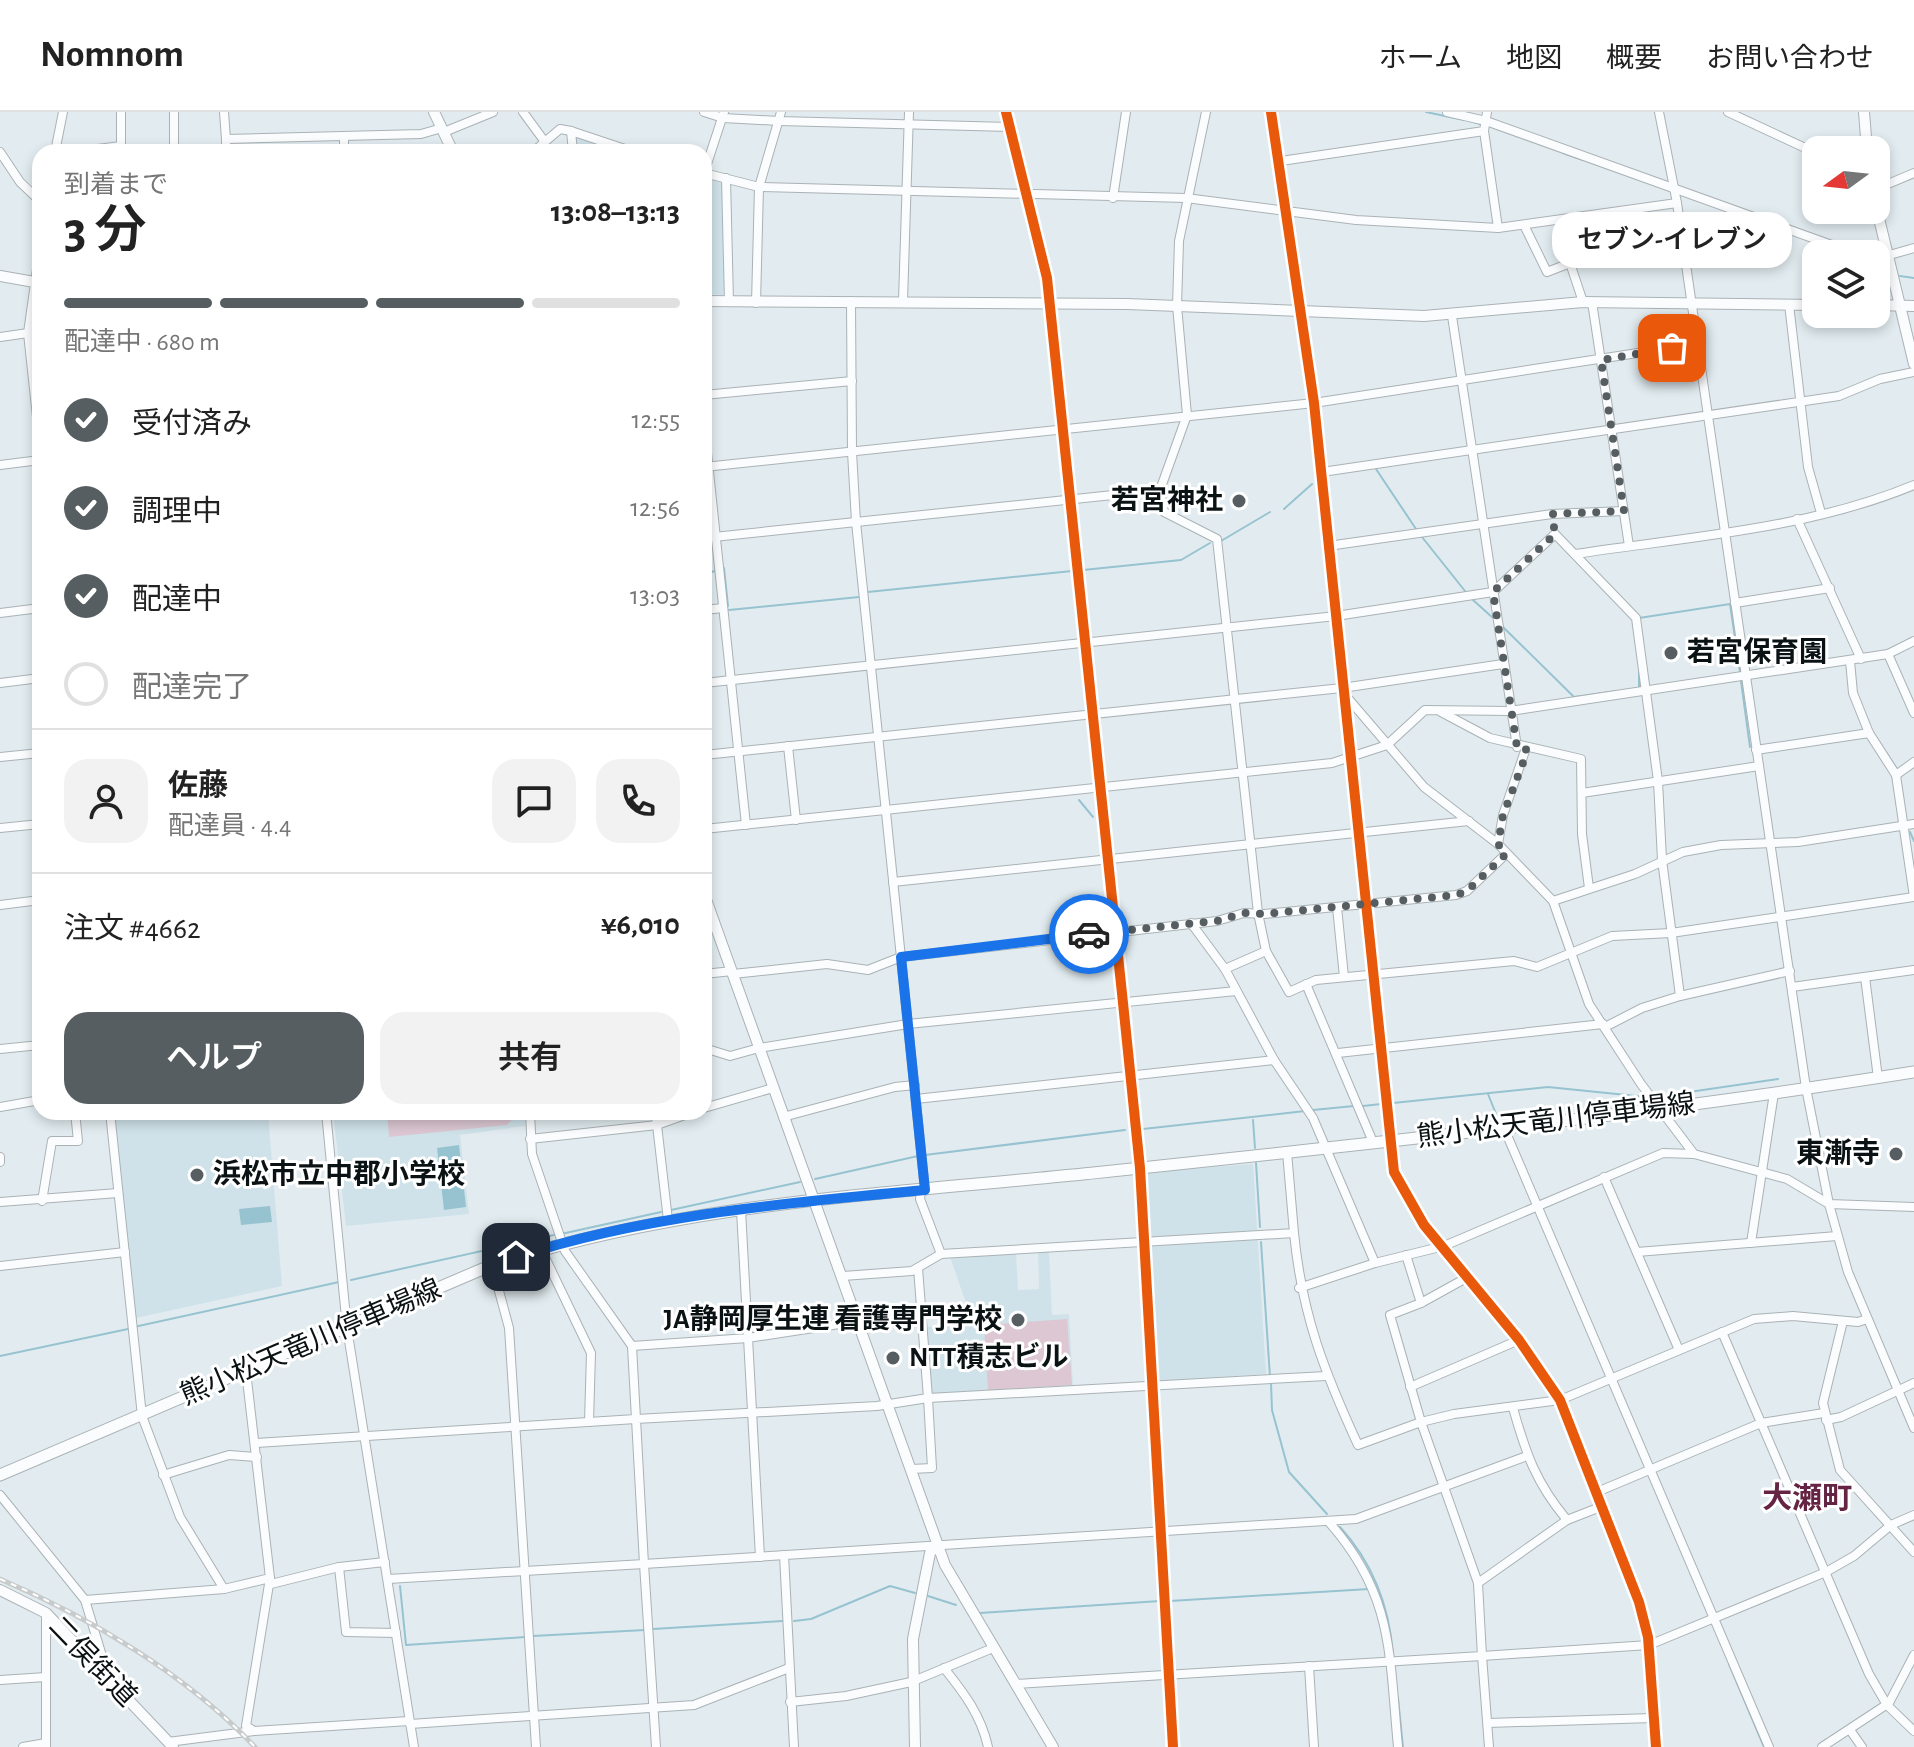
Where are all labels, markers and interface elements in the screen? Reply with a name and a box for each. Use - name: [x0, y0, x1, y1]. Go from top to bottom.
- text: Nomnom: [40, 36, 184, 74]
- text: ホーム: [1379, 45, 1462, 73]
- text: 地図: [1506, 45, 1562, 73]
- text: 概要: [1606, 45, 1662, 73]
- text: お問い合わせ: [1706, 45, 1874, 73]
- north arrow: [1802, 136, 1890, 224]
- map controls: [1802, 136, 1890, 328]
- text: 到着まで: [64, 172, 168, 198]
- text: 13:08–13:13: [551, 197, 680, 227]
- text: 3 分: [64, 205, 146, 257]
- callout: セブン-イレブン: [1552, 212, 1792, 268]
- text: セブン-イレブン: [1577, 227, 1767, 253]
- button: layers: [1802, 240, 1890, 328]
- pin: [1638, 314, 1706, 382]
- icon: bag: [1650, 326, 1694, 370]
- text: 配達中 · 680 m: [64, 329, 220, 355]
- icon: check: [64, 398, 108, 442]
- text: 12:55: [632, 407, 680, 433]
- text: 受付済み: [132, 409, 252, 439]
- place label: 若宮神社: [1111, 485, 1223, 515]
- icon: check: [64, 486, 108, 530]
- marker: 若宮神社: [1230, 492, 1248, 510]
- text: 12:56: [630, 495, 680, 521]
- text: 調理中: [132, 497, 222, 527]
- icon: check: [64, 574, 108, 618]
- text: 13:03: [630, 583, 680, 609]
- text: 配達中: [132, 585, 222, 615]
- place label: 若宮保育園: [1687, 637, 1827, 667]
- marker: 若宮保育園: [1662, 644, 1680, 662]
- text: 配達完了: [132, 673, 252, 703]
- button: person: [64, 759, 148, 843]
- button: chat: [492, 759, 576, 843]
- button: phone: [596, 759, 680, 843]
- text: 佐藤: [168, 771, 228, 801]
- text: 配達員 · 4.4: [168, 813, 292, 839]
- courier: [1049, 894, 1129, 974]
- text: ¥6,010: [601, 910, 680, 940]
- icon: car: [1067, 912, 1111, 956]
- text: 注文 #4662: [64, 914, 201, 944]
- button: ヘルプ: [64, 1012, 364, 1104]
- button: 共有: [380, 1012, 680, 1104]
- street label: 熊小松天竜川停車場線: [1415, 1088, 1697, 1152]
- place label: 東漸寺: [1796, 1137, 1880, 1168]
- marker: 東漸寺: [1887, 1145, 1905, 1163]
- place label: 浜松市立中郡小学校: [213, 1159, 465, 1189]
- marker: 浜松市立中郡小学校: [188, 1166, 206, 1184]
- pin: [482, 1223, 550, 1291]
- icon: home: [494, 1235, 538, 1279]
- street label: 熊小松天竜川停車場線: [176, 1274, 445, 1411]
- place label: JA静岡厚生連 看護専門学校: [664, 1303, 1002, 1334]
- marker: JA静岡厚生連 看護専門学校: [1009, 1311, 1027, 1329]
- place label: NTT積志ビル: [909, 1342, 1068, 1372]
- marker: NTT積志ビル: [884, 1349, 902, 1367]
- district label: 大瀬町: [1762, 1482, 1852, 1514]
- street label: 二俣街道: [43, 1611, 142, 1712]

